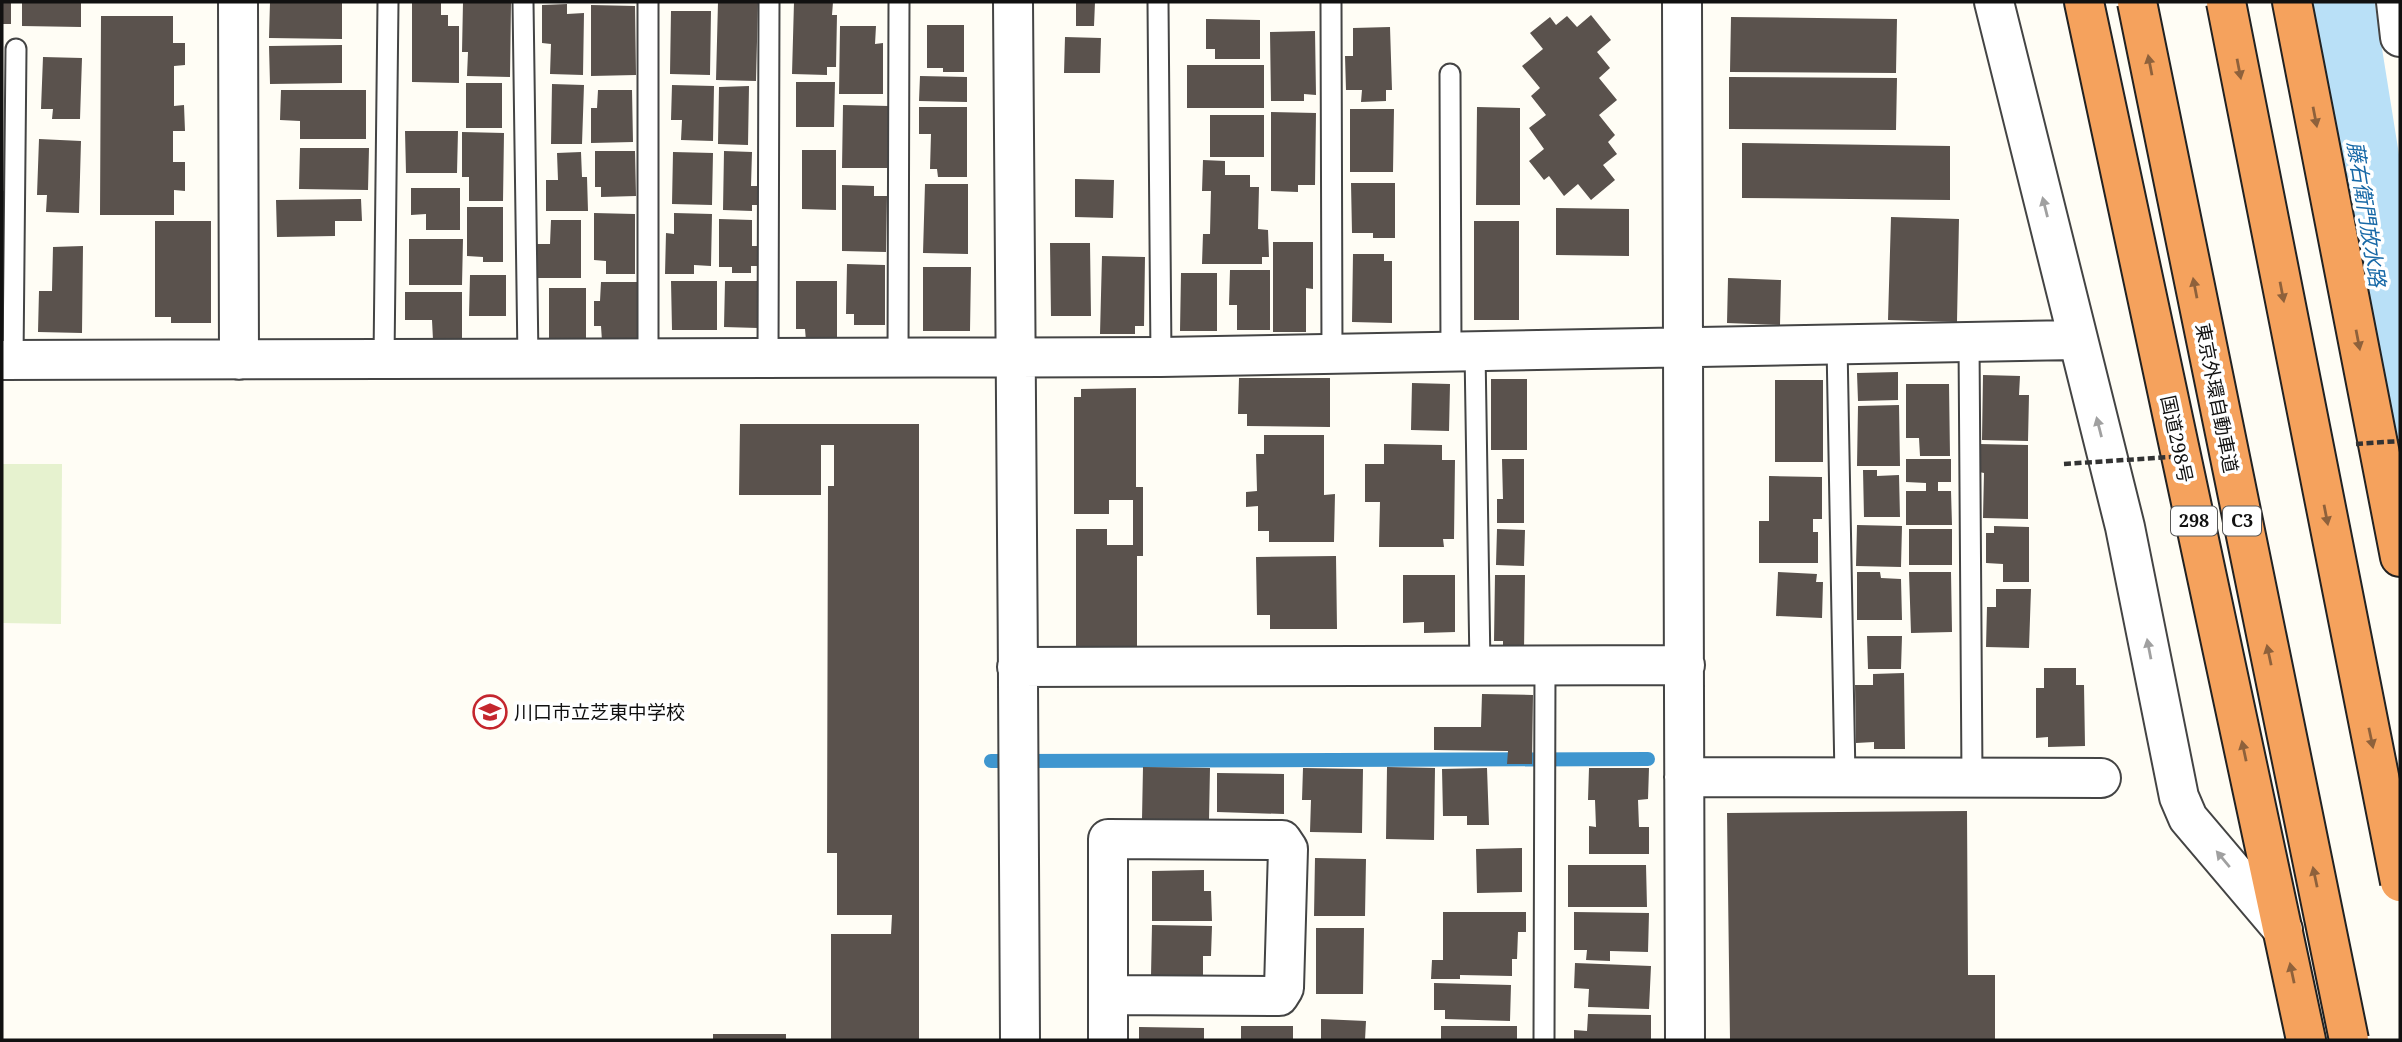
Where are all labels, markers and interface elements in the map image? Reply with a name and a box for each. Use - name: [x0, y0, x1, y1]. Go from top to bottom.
- one-way arrow: [2144, 54, 2155, 76]
- one-way arrow: [2233, 58, 2244, 80]
- one-way arrow: [2309, 106, 2320, 128]
- water label: 藤右衛門放水路: [2342, 139, 2393, 291]
- one-way arrow: [2039, 196, 2050, 218]
- one-way arrow: [2189, 277, 2200, 299]
- one-way arrow: [2277, 281, 2288, 303]
- street label: 東京外環自動車道: [2190, 321, 2244, 475]
- one-way arrow: [2353, 329, 2364, 351]
- street label: 国道298号: [2155, 393, 2199, 485]
- one-way arrow: [2093, 416, 2104, 438]
- one-way arrow: [2321, 504, 2332, 526]
- road number: 298: [2171, 506, 2217, 536]
- road number: C3: [2223, 506, 2261, 536]
- one-way arrow: [2144, 638, 2155, 660]
- one-way arrow: [2264, 644, 2275, 666]
- school or university icon: 川口市立芝東中学校: [471, 693, 509, 731]
- place label: 川口市立芝東中学校: [514, 699, 685, 725]
- one-way arrow: [2366, 727, 2377, 749]
- one-way arrow: [2239, 740, 2250, 762]
- one-way arrow: [2216, 851, 2231, 868]
- one-way arrow: [2309, 866, 2320, 888]
- one-way arrow: [2286, 962, 2297, 984]

